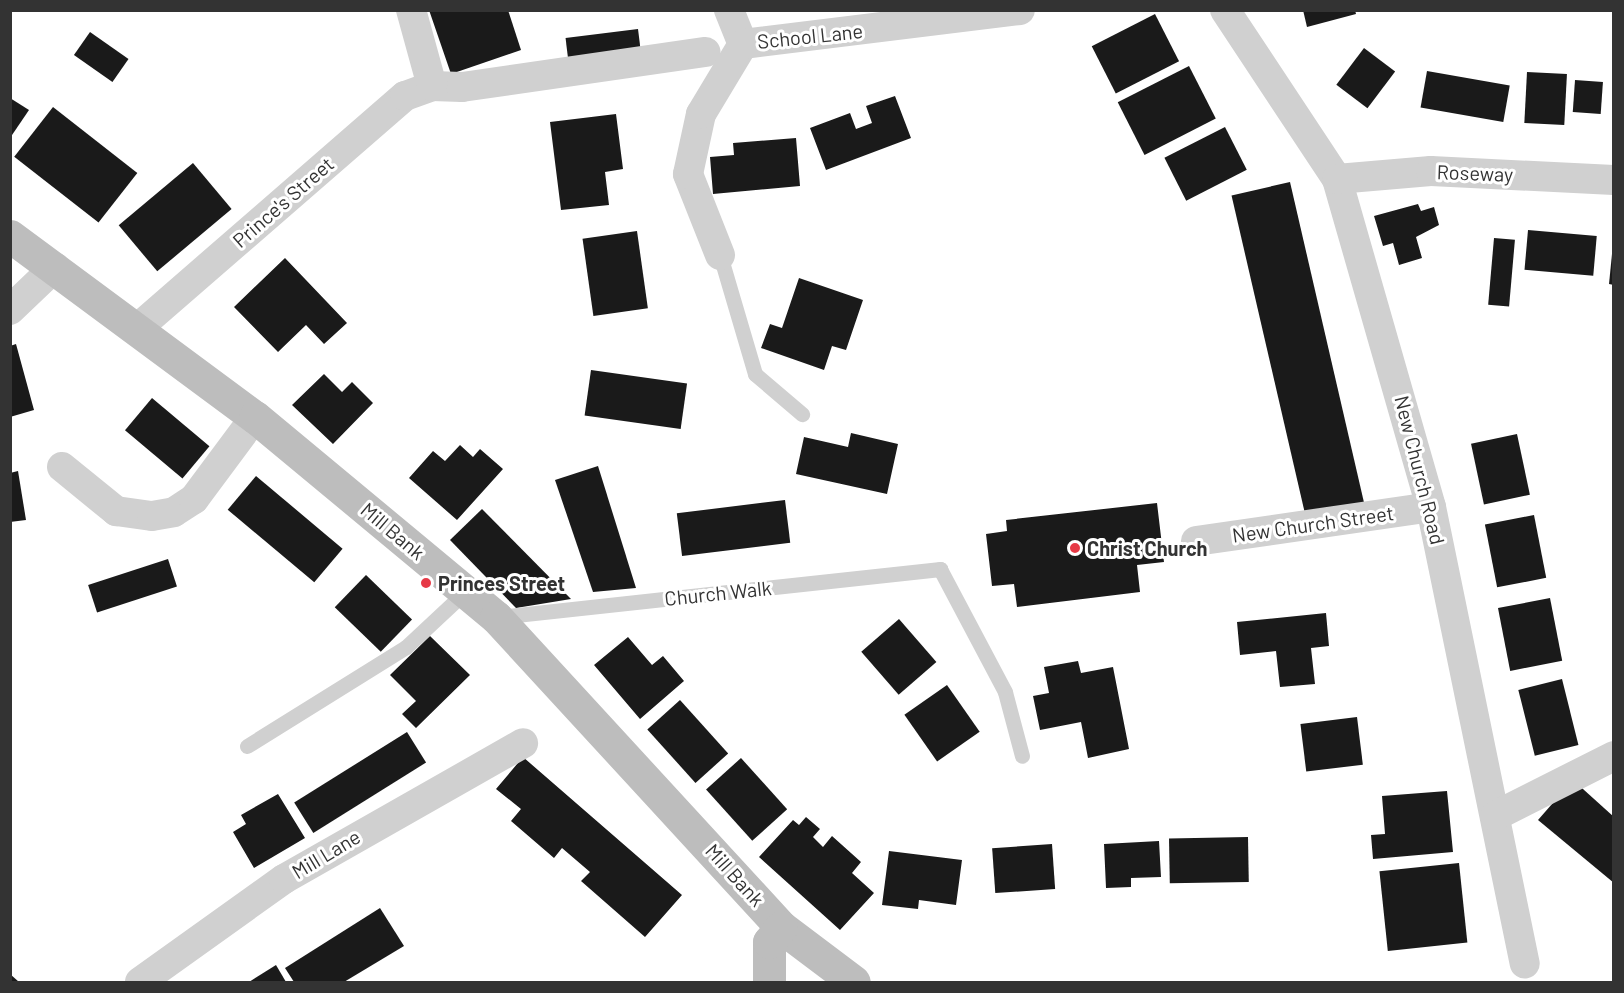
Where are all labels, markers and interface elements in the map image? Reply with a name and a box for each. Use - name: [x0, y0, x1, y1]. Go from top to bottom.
- street label: School Lane: [756, 19, 864, 53]
- street label: Prince's Street: [228, 152, 338, 252]
- street label: Roseway: [1436, 160, 1514, 186]
- street label: New Church Road: [1390, 393, 1450, 547]
- street label: Mill Bank: [356, 497, 430, 565]
- street label: New Church Street: [1231, 501, 1395, 547]
- place label: Christ Church: [1087, 536, 1208, 560]
- marker: Christ Church: [1068, 541, 1082, 555]
- place label: Princes Street: [438, 571, 565, 595]
- street label: Church Walk: [663, 575, 773, 611]
- marker: Princes Street: [419, 576, 433, 590]
- street label: Mill Lane: [287, 824, 365, 884]
- street label: Mill Bank: [701, 839, 769, 911]

